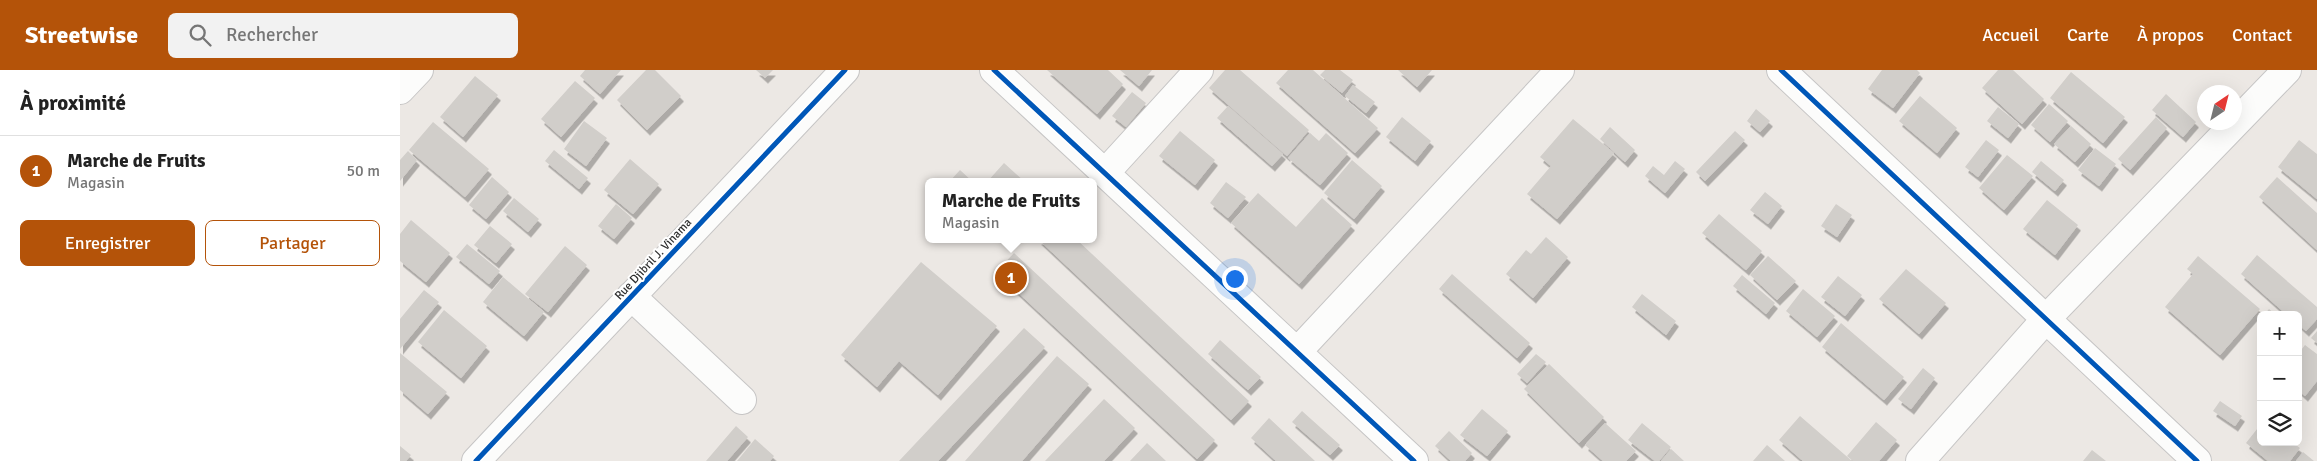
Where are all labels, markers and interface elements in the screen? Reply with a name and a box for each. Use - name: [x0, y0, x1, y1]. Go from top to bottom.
- search box: [168, 13, 518, 58]
- text: Streetwise: [25, 20, 138, 50]
- icon: search: [186, 21, 214, 49]
- text: Rechercher: [226, 23, 318, 47]
- text: Accueil: [1982, 24, 2039, 46]
- text: Carte: [2067, 24, 2109, 46]
- text: À propos: [2137, 24, 2204, 46]
- text: Contact: [2232, 24, 2292, 46]
- north arrow: [2197, 85, 2242, 130]
- text: À proximité: [20, 90, 126, 116]
- text: Marche de Fruits: [67, 149, 205, 173]
- text: 1: [32, 161, 40, 181]
- text: 50 m: [346, 161, 380, 181]
- text: Magasin: [67, 173, 125, 193]
- popup: [925, 178, 1097, 243]
- text: Marche de Fruits: [942, 189, 1080, 213]
- text: Magasin: [942, 213, 999, 233]
- street label: Rue Djibril J. Vinama: [612, 215, 695, 303]
- button: Enregistrer: [20, 220, 195, 266]
- button: Partager: [205, 220, 380, 266]
- pin: 1: [995, 259, 1027, 297]
- your location: [1222, 266, 1248, 292]
- map controls: [2257, 311, 2302, 446]
- button: +: [2257, 311, 2302, 356]
- button: −: [2257, 356, 2302, 401]
- button: layers: [2257, 401, 2302, 446]

